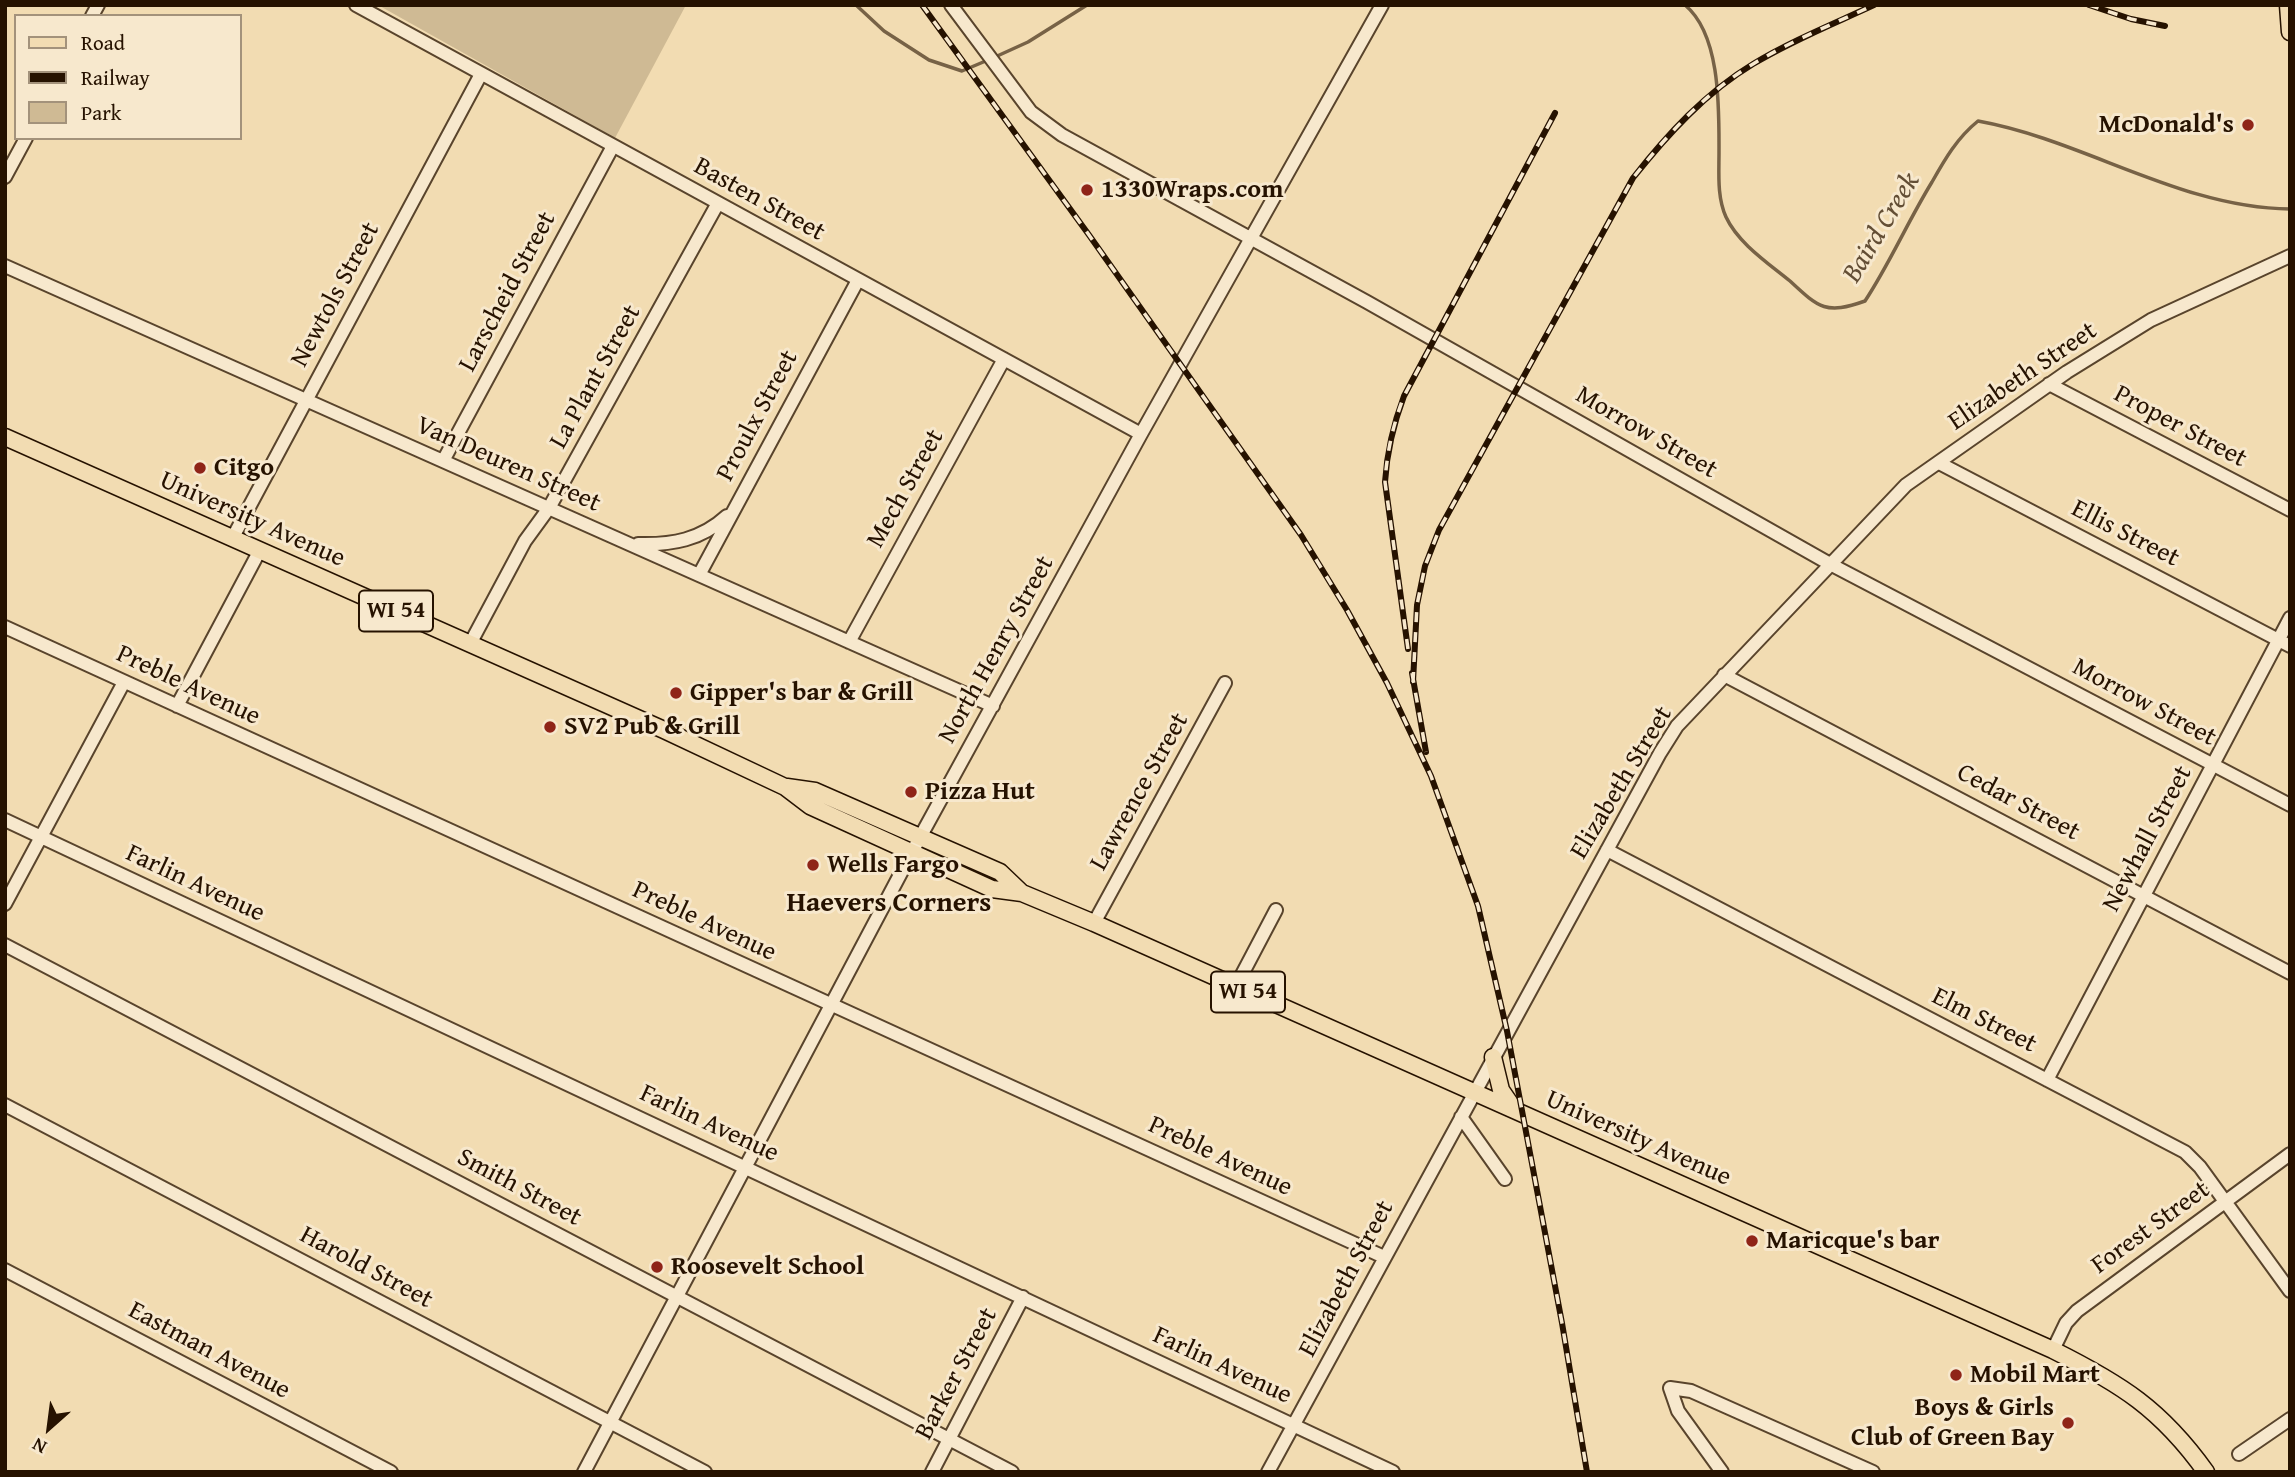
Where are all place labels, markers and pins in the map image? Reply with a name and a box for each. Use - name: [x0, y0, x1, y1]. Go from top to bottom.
- place label: McDonald's: [2099, 109, 2234, 141]
- marker: McDonald's: [2240, 117, 2256, 133]
- place label: 1330Wraps.com: [1101, 174, 1283, 206]
- marker: 1330Wraps.com: [1079, 182, 1095, 198]
- place label: Citgo: [214, 452, 274, 484]
- marker: Citgo: [192, 460, 208, 476]
- place label: Gipper's bar & Grill: [690, 677, 913, 709]
- marker: Gipper's bar & Grill: [668, 685, 684, 701]
- place label: SV2 Pub & Grill: [564, 711, 740, 743]
- marker: SV2 Pub & Grill: [542, 719, 558, 735]
- place label: Pizza Hut: [925, 776, 1035, 808]
- marker: Pizza Hut: [903, 784, 919, 800]
- place label: Wells Fargo: [827, 849, 959, 881]
- marker: Wells Fargo: [805, 857, 821, 873]
- place label: Maricque's bar: [1766, 1225, 1940, 1257]
- marker: Maricque's bar: [1744, 1233, 1760, 1249]
- place label: Roosevelt School: [671, 1251, 864, 1283]
- marker: Roosevelt School: [649, 1259, 665, 1275]
- place label: Mobil Mart: [1970, 1359, 2100, 1391]
- marker: Mobil Mart: [1948, 1367, 1964, 1383]
- place label: Boys & Girls Club of Green Bay: [1851, 1392, 2054, 1454]
- marker: Boys & Girls Club of Green Bay: [2060, 1415, 2076, 1431]

